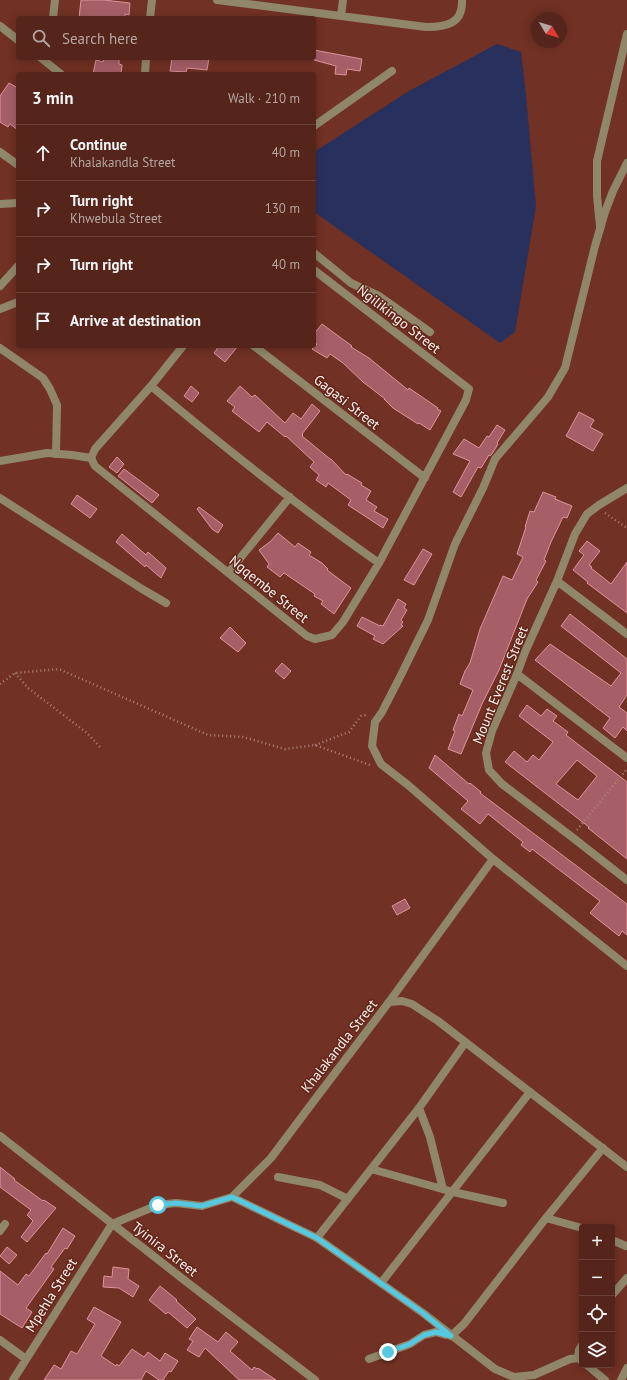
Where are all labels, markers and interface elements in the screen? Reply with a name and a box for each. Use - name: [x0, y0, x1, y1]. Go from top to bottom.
- north arrow: [531, 12, 567, 48]
- search box: [16, 16, 316, 60]
- icon: search: [30, 27, 52, 49]
- text: Search here: [62, 29, 138, 48]
- text: 3 min: [32, 87, 73, 109]
- text: Walk · 210 m: [228, 90, 300, 107]
- text: Continue: [70, 135, 127, 154]
- icon: ahead: [32, 142, 54, 164]
- text: 40 m: [272, 144, 300, 161]
- text: Khalakandla Street: [70, 154, 175, 171]
- text: Turn right: [70, 191, 133, 210]
- icon: right: [32, 198, 54, 220]
- text: 130 m: [265, 200, 300, 217]
- text: Khwebula Street: [70, 210, 162, 227]
- icon: right: [32, 254, 54, 276]
- text: Turn right: [70, 255, 133, 274]
- text: 40 m: [272, 256, 300, 273]
- street label: Ngilikingo Street: [354, 281, 445, 357]
- icon: arrive: [32, 310, 54, 332]
- text: Arrive at destination: [70, 311, 201, 330]
- street label: Gagasi Street: [310, 371, 384, 434]
- street label: Ngqembe Street: [226, 551, 313, 627]
- street label: Mount Everest Street: [468, 623, 532, 747]
- street label: Khalakandla Street: [297, 996, 381, 1096]
- route start: [149, 1196, 167, 1214]
- street label: Tyinira Street: [128, 1218, 202, 1281]
- map controls: [579, 1224, 615, 1368]
- button: +: [579, 1224, 615, 1260]
- street label: Mpehla Street: [21, 1254, 81, 1335]
- button: −: [579, 1260, 615, 1296]
- button: locate: [579, 1296, 615, 1332]
- button: layers: [579, 1332, 615, 1368]
- route end: [379, 1343, 397, 1361]

